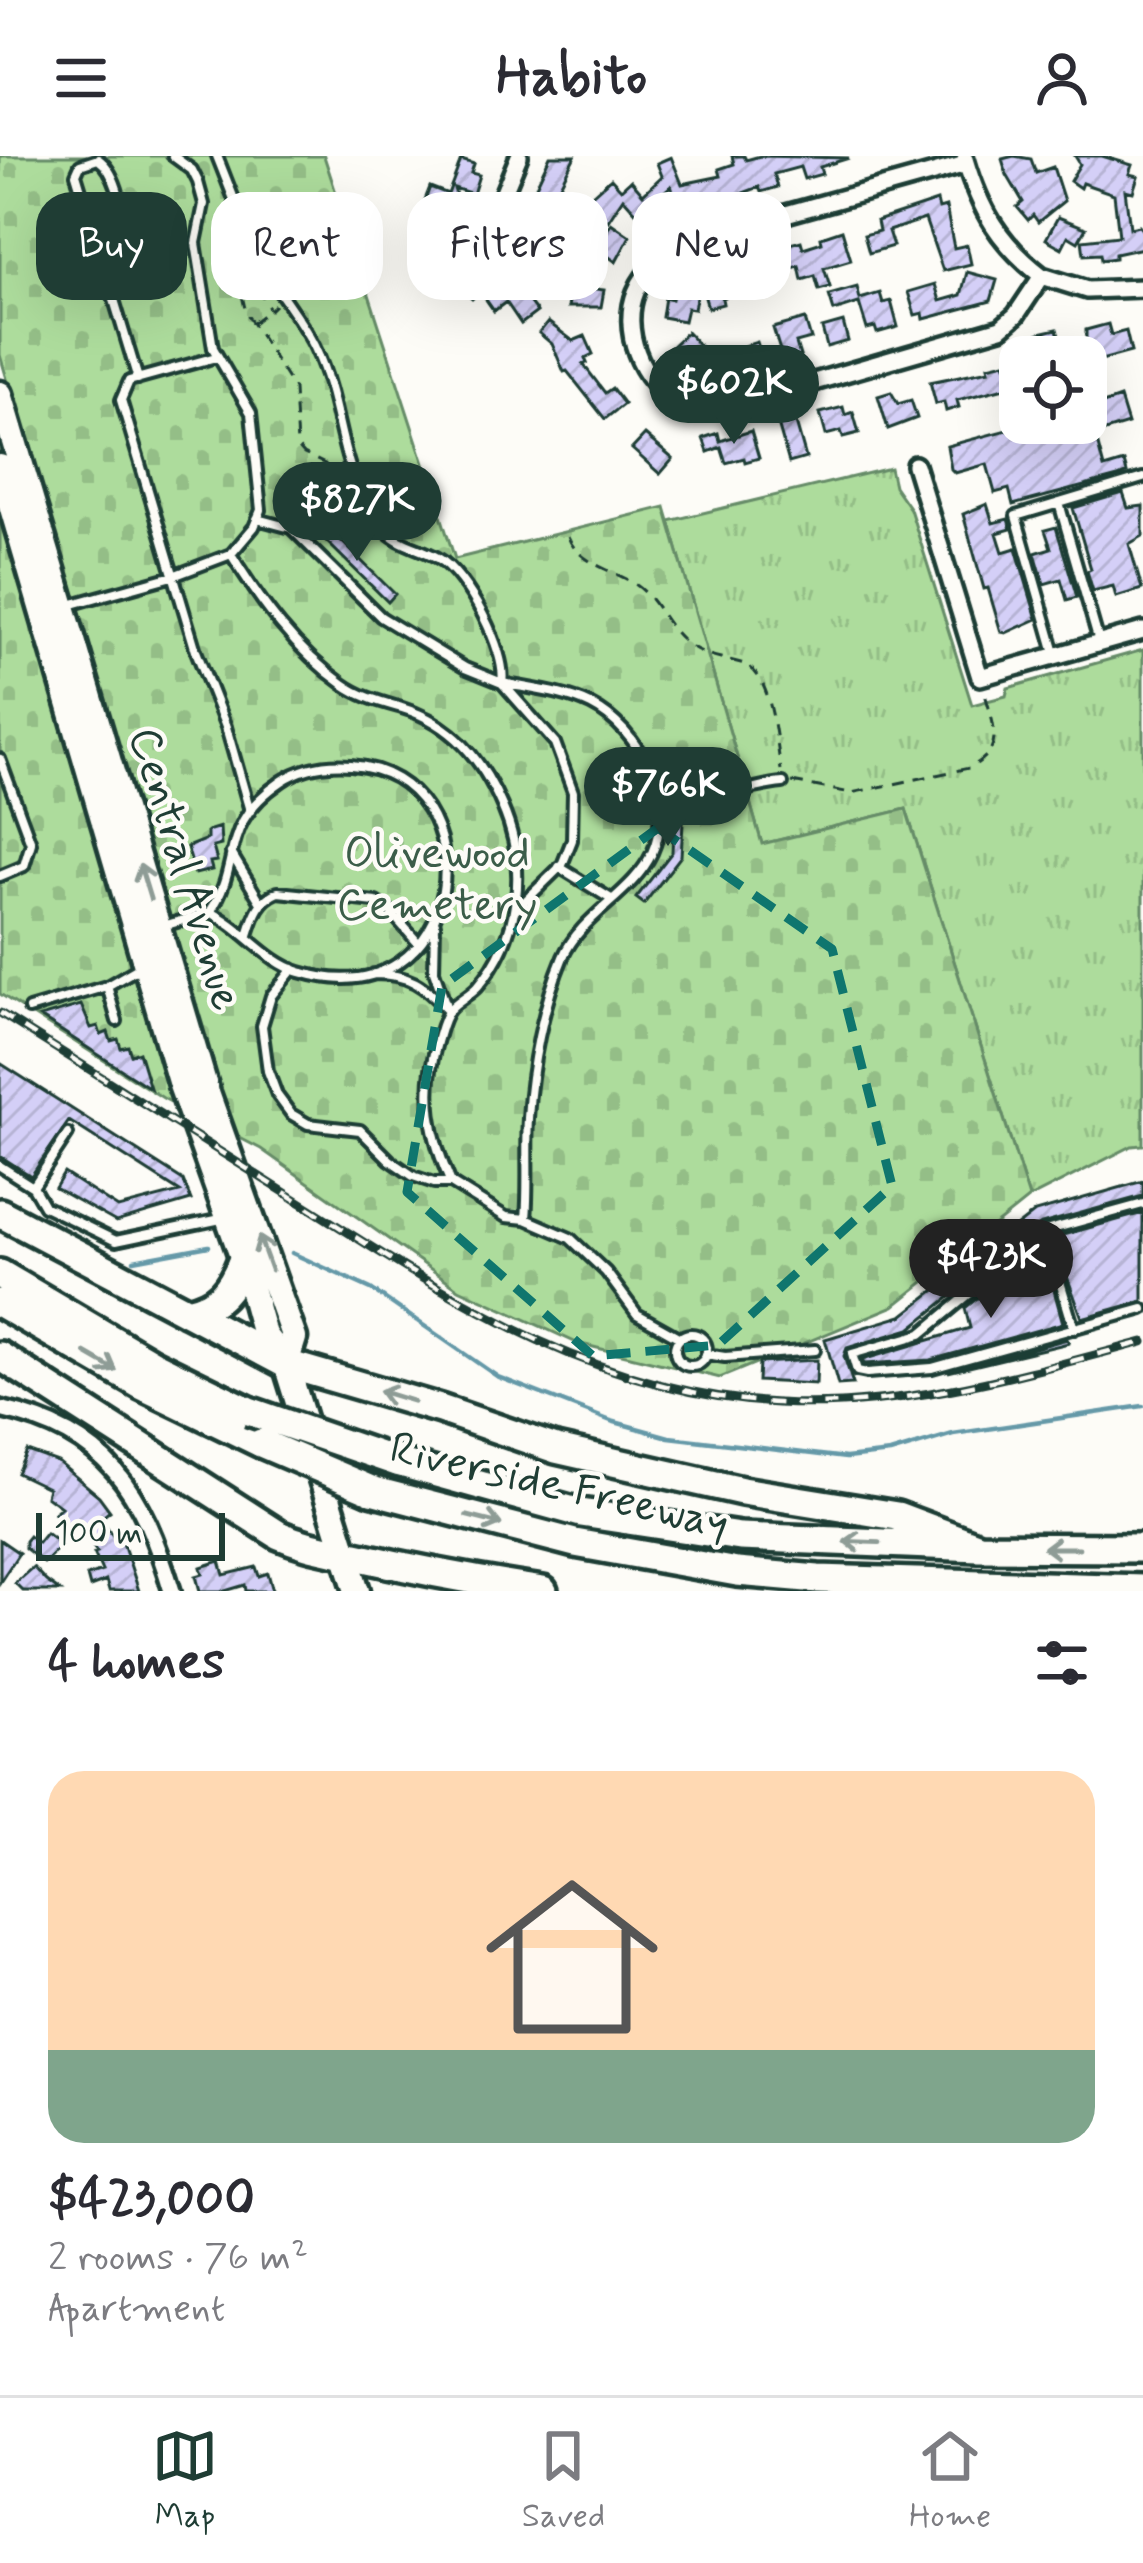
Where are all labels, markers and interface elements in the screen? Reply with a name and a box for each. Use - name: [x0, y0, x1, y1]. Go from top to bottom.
- text: Habito: [496, 43, 647, 114]
- icon: menu: [48, 45, 114, 111]
- icon: person: [1029, 45, 1095, 111]
- chip: Buy: [36, 192, 187, 300]
- chip: Rent: [211, 192, 383, 300]
- chip: Filters: [407, 192, 608, 300]
- chip: New: [632, 192, 791, 300]
- map controls: [999, 336, 1107, 444]
- button: locate: [999, 336, 1107, 444]
- pin: $602K: [650, 345, 818, 447]
- text: $602K: [676, 358, 792, 409]
- pin: $827K: [273, 462, 441, 564]
- text: $827K: [300, 475, 414, 526]
- street label: Central Avenue: [113, 720, 255, 1018]
- pin: $766K: [584, 747, 752, 849]
- text: $766K: [611, 760, 725, 811]
- park label: Olivewood Cemetery: [337, 825, 537, 936]
- one-way arrow: [133, 864, 155, 902]
- pin: $423K: [907, 1219, 1075, 1321]
- text: $423K: [936, 1232, 1046, 1283]
- one-way arrow: [253, 1235, 274, 1272]
- one-way arrow: [83, 1351, 118, 1375]
- one-way arrow: [378, 1384, 416, 1406]
- street label: Riverside Freeway: [384, 1419, 734, 1555]
- scale bar: [36, 1507, 225, 1560]
- one-way arrow: [464, 1510, 502, 1532]
- text: 100 m: [54, 1512, 143, 1556]
- one-way arrow: [843, 1530, 882, 1553]
- one-way arrow: [1042, 1536, 1081, 1559]
- text: 4 homes: [48, 1630, 225, 1696]
- icon: filters: [1029, 1630, 1095, 1696]
- icon: home: [464, 1849, 680, 2065]
- text: $423,000: [48, 2167, 255, 2233]
- text: 2 rooms · 76 m²: [48, 2233, 308, 2284]
- text: Apartment: [48, 2284, 225, 2335]
- tab: Map: [152, 2423, 218, 2539]
- tab: Saved: [522, 2423, 605, 2539]
- tab: Home: [909, 2423, 991, 2539]

